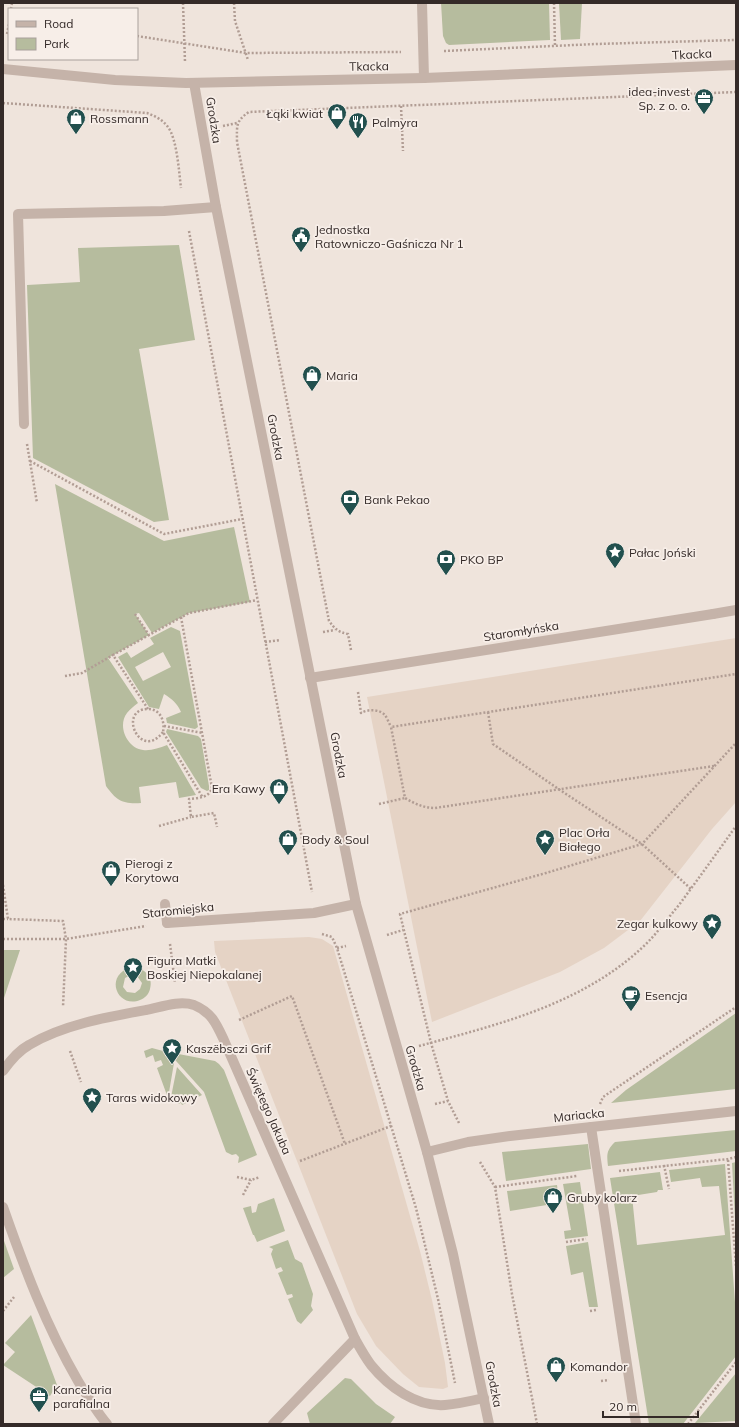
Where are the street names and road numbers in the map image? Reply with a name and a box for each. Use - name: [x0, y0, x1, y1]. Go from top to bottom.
- street label: Tkacka: [672, 45, 712, 63]
- street label: Tkacka: [349, 58, 389, 74]
- street label: Grodzka: [203, 96, 225, 144]
- street label: Grodzka: [264, 413, 288, 461]
- street label: Staromłyńska: [482, 618, 560, 644]
- street label: Grodzka: [327, 731, 351, 779]
- street label: Staromiejska: [141, 899, 215, 921]
- street label: Grodzka: [402, 1044, 430, 1092]
- street label: Świętego Jakuba: [243, 1065, 295, 1157]
- street label: Mariacka: [553, 1105, 605, 1125]
- street label: Grodzka: [482, 1360, 506, 1408]

